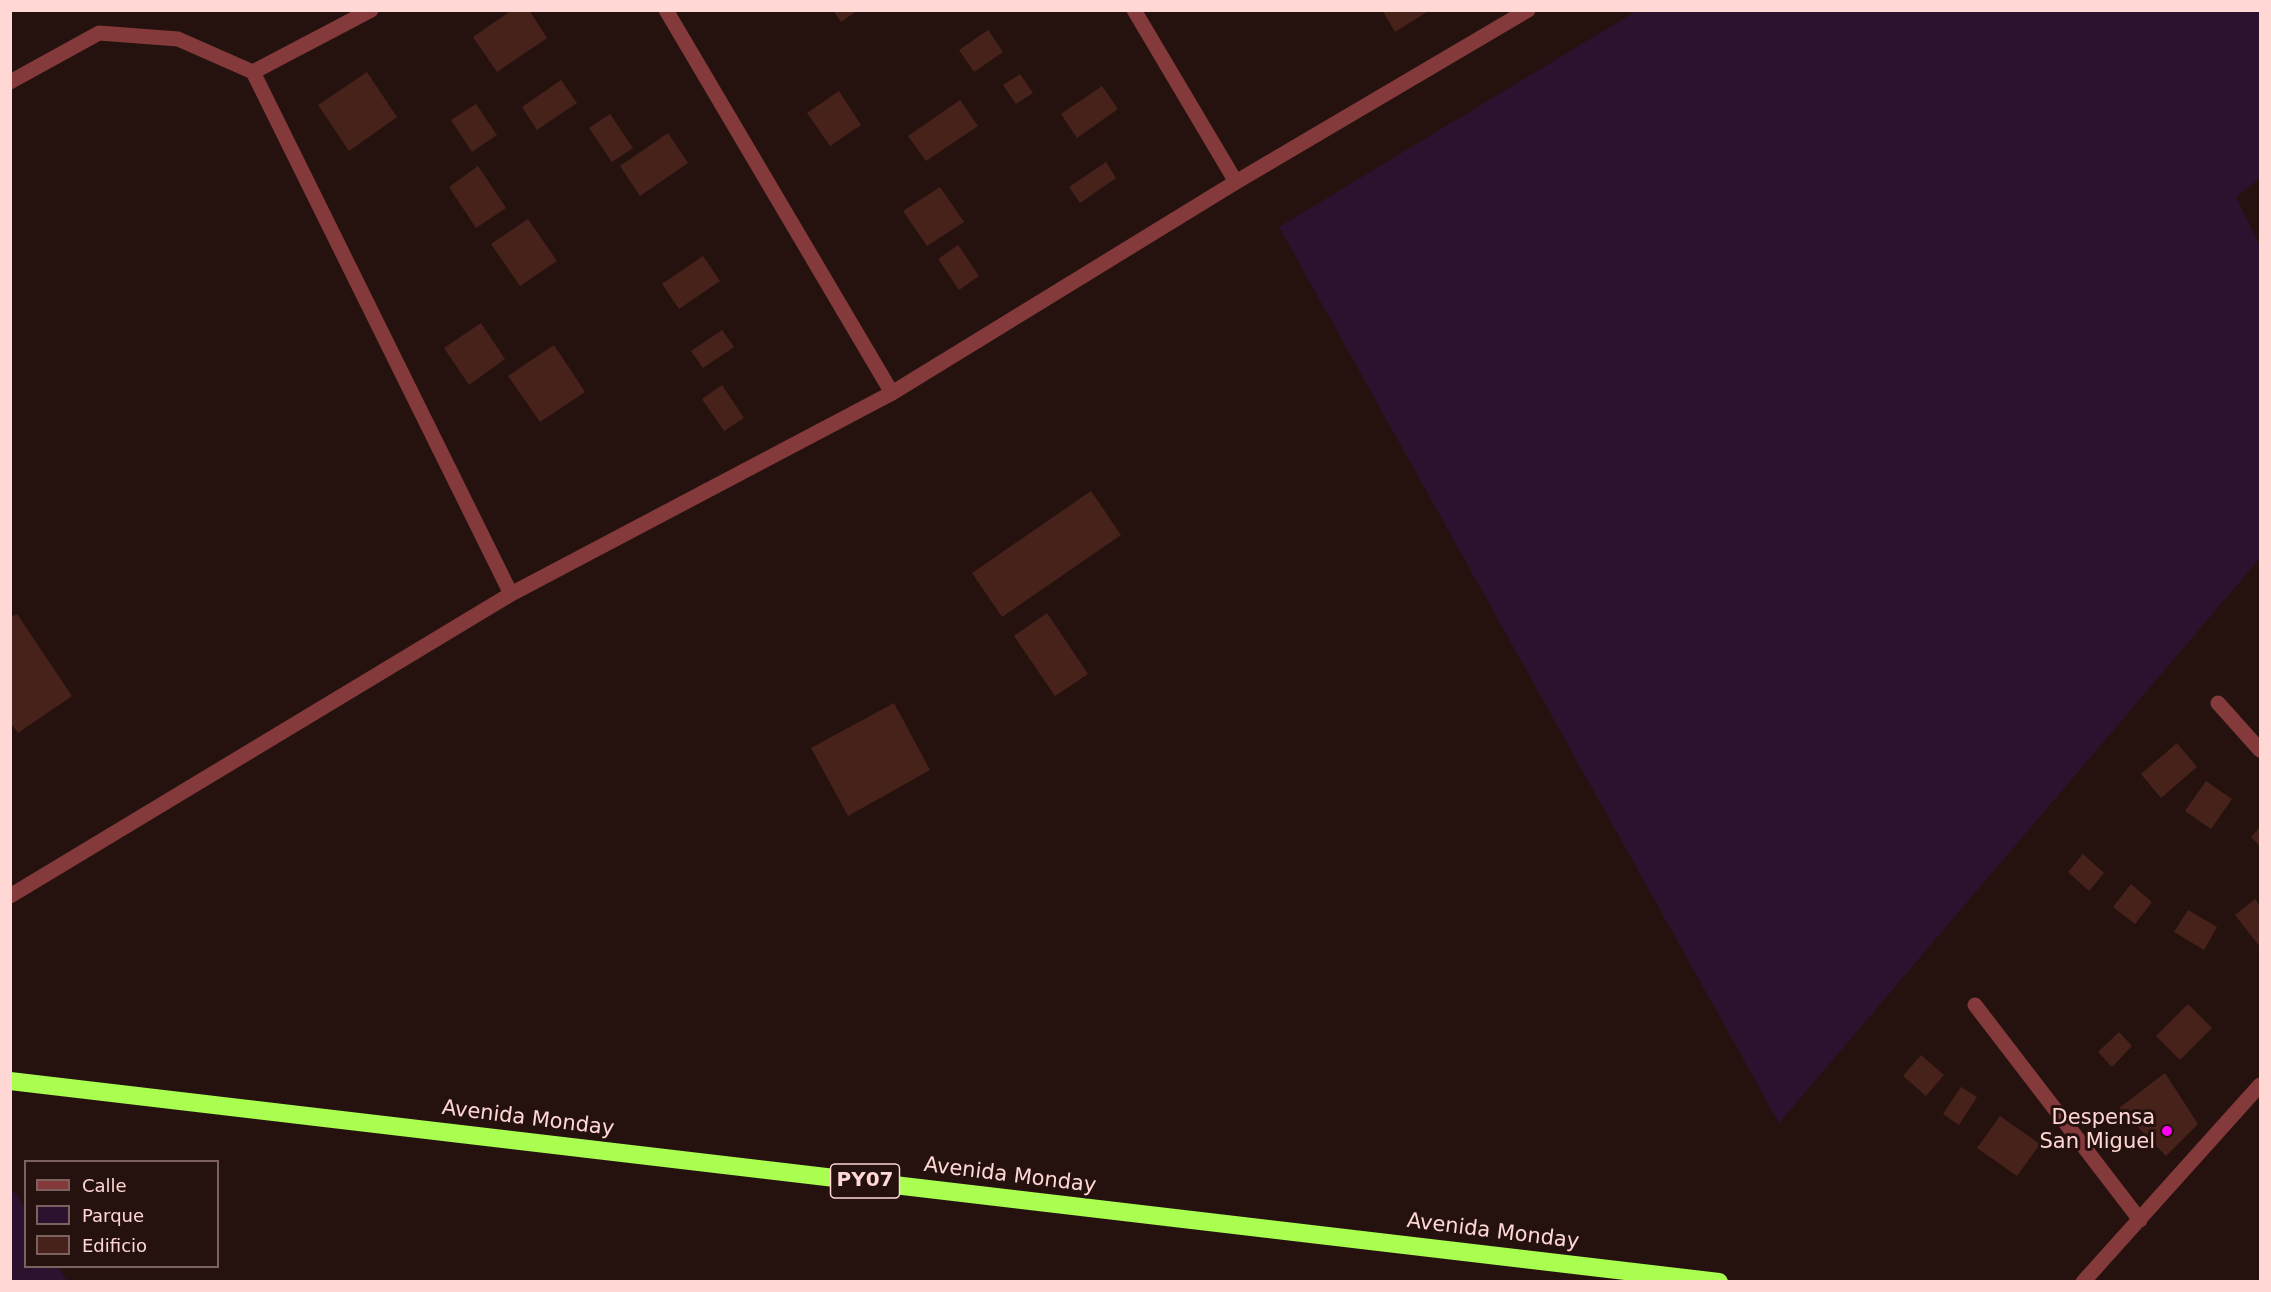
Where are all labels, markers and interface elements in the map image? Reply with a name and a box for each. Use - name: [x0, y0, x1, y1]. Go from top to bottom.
- street label: Avenida Monday: [440, 1096, 616, 1142]
- place label: Despensa San Miguel: [2039, 1106, 2155, 1156]
- marker: Despensa San Miguel: [2160, 1124, 2174, 1138]
- street label: Avenida Monday: [922, 1153, 1098, 1199]
- legend: [24, 1160, 219, 1268]
- road number: PY07: [830, 1164, 900, 1198]
- text: Calle: [82, 1175, 127, 1196]
- text: Parque: [82, 1205, 144, 1226]
- street label: Avenida Monday: [1405, 1209, 1581, 1255]
- text: Edificio: [82, 1235, 147, 1256]

